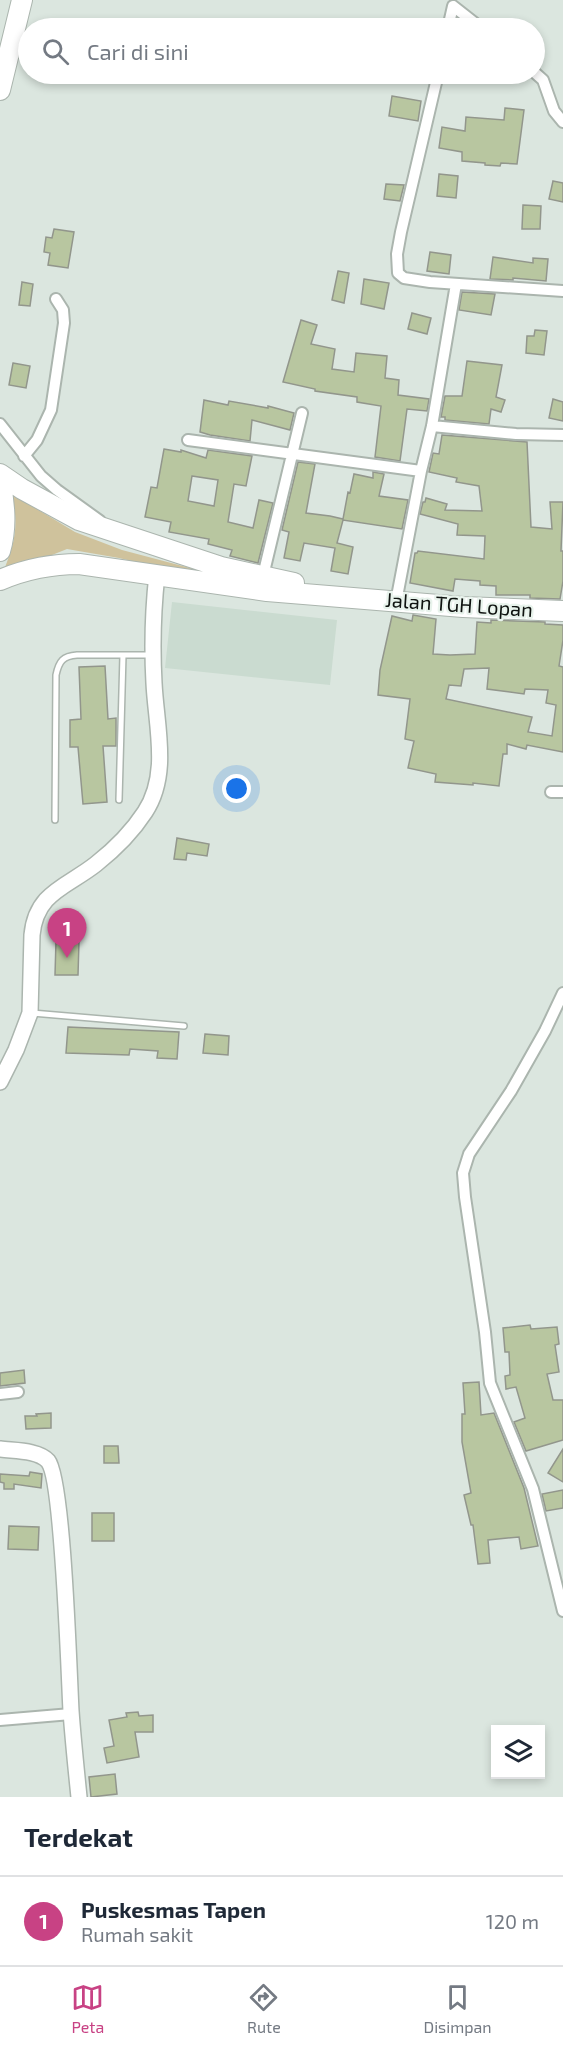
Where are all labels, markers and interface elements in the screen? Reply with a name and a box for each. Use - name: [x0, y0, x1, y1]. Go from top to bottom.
- search box: [18, 18, 545, 84]
- icon: search: [39, 35, 72, 68]
- text: Cari di sini: [87, 38, 189, 64]
- street label: Jalan TGH Lopan: [384, 587, 534, 621]
- your location: [222, 774, 251, 803]
- pin: 1: [48, 908, 86, 958]
- map controls: [491, 1725, 545, 1779]
- button: layers: [491, 1725, 545, 1779]
- text: Terdekat: [24, 1821, 133, 1852]
- text: Puskesmas Tapen: [81, 1896, 266, 1922]
- text: 1: [39, 1909, 48, 1933]
- text: 120 m: [486, 1909, 539, 1933]
- text: Rumah sakit: [81, 1922, 193, 1946]
- tab: Peta: [71, 1981, 104, 2036]
- tab: Rute: [247, 1981, 281, 2036]
- tab: Disimpan: [424, 1981, 492, 2036]

